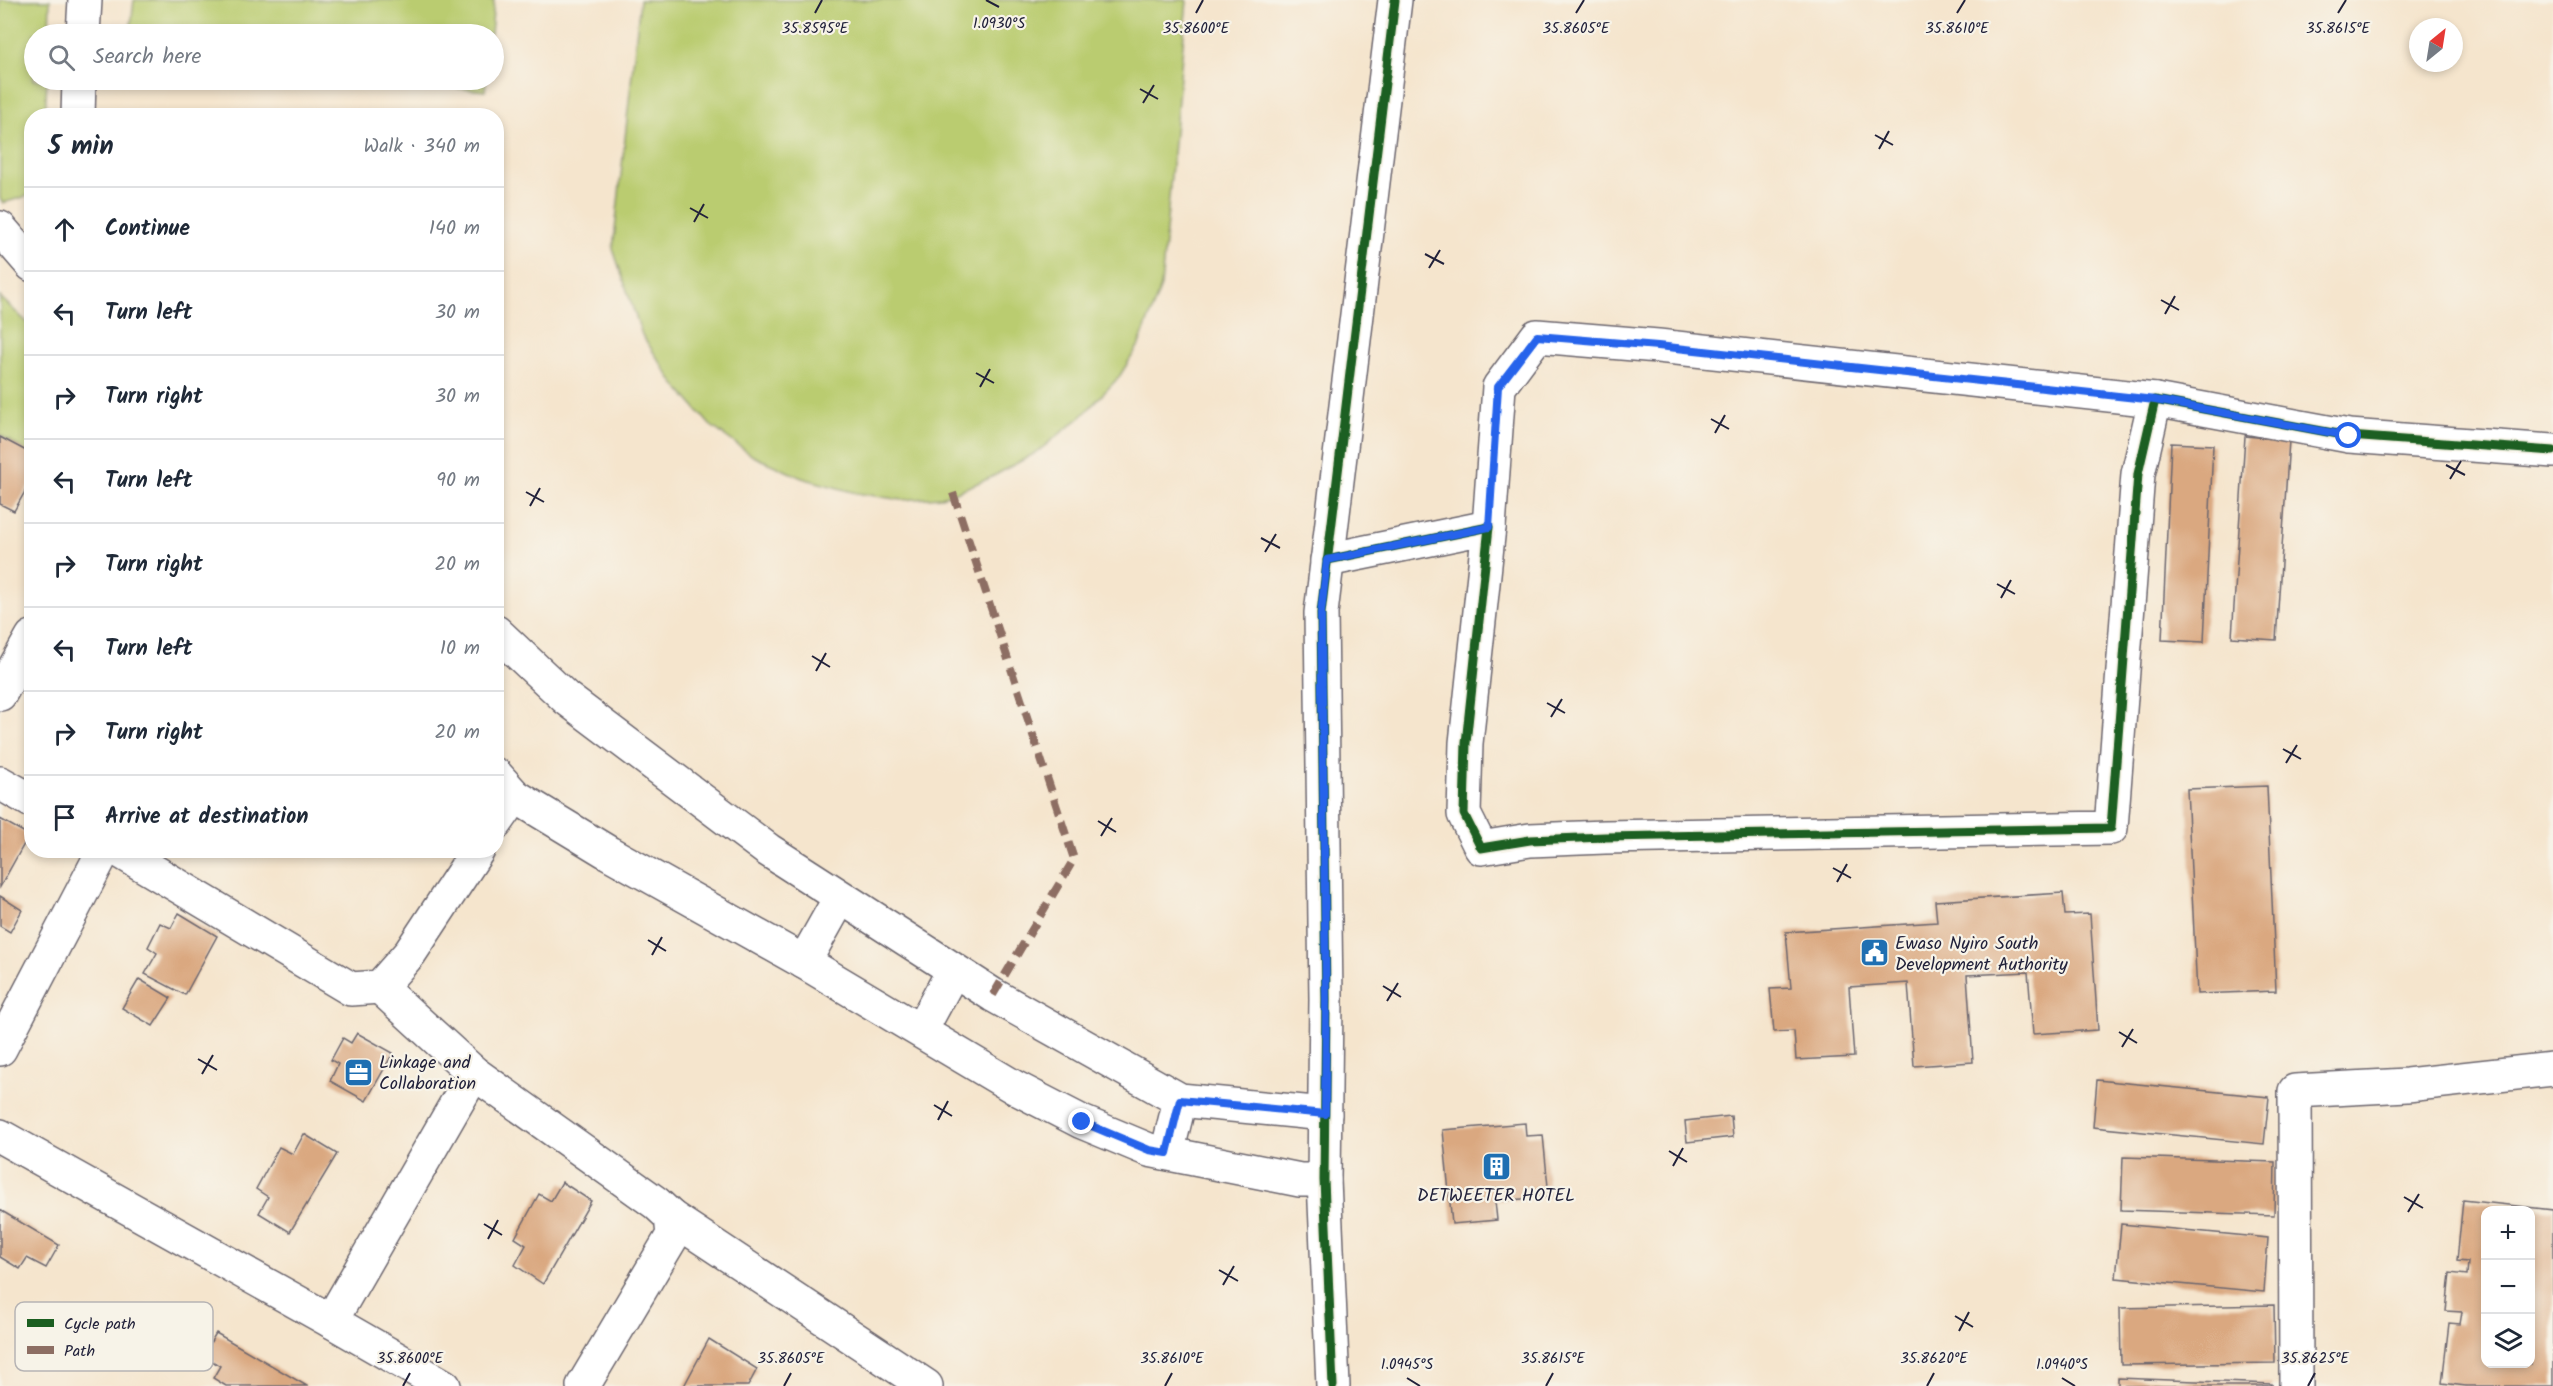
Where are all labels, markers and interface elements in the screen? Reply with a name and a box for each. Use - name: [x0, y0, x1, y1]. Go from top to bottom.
- text: 1.0930°S: [973, 12, 1025, 36]
- text: 35.8595°E: [782, 17, 849, 41]
- text: 35.8600°E: [1163, 17, 1230, 41]
- text: 35.8605°E: [1543, 17, 1611, 41]
- text: 35.8610°E: [1925, 17, 1990, 41]
- text: 35.8615°E: [2306, 17, 2371, 41]
- north arrow: [2409, 18, 2463, 72]
- search box: [24, 24, 504, 90]
- text: Search here: [93, 40, 201, 75]
- icon: search: [45, 41, 78, 74]
- text: 5 min: [48, 126, 114, 168]
- text: Walk · 340 m: [364, 131, 480, 163]
- text: Continue: [105, 212, 190, 247]
- icon: ahead: [48, 213, 81, 246]
- text: 140 m: [429, 213, 480, 245]
- text: Turn left: [105, 296, 192, 331]
- icon: left: [48, 297, 81, 330]
- text: 30 m: [435, 297, 480, 329]
- text: Turn right: [105, 380, 203, 415]
- icon: right: [48, 381, 81, 414]
- text: 30 m: [435, 381, 480, 413]
- route start: [2335, 422, 2361, 448]
- text: Turn left: [105, 464, 192, 499]
- icon: left: [48, 465, 81, 498]
- text: 90 m: [436, 465, 480, 497]
- text: Turn right: [105, 548, 203, 583]
- icon: right: [48, 549, 81, 582]
- text: 20 m: [434, 549, 480, 581]
- text: Turn left: [105, 632, 192, 667]
- icon: left: [48, 633, 81, 666]
- text: 10 m: [440, 633, 480, 665]
- text: Turn right: [105, 716, 203, 751]
- icon: right: [48, 717, 81, 750]
- text: 20 m: [434, 717, 480, 749]
- text: Arrive at destination: [105, 800, 308, 835]
- icon: arrive: [48, 801, 81, 834]
- place label: Ewaso Nyiro South Development Authority: [1895, 930, 2068, 980]
- public building icon: Ewaso Nyiro South Development Authority: [1858, 937, 1890, 969]
- place label: Linkage and Collaboration: [379, 1049, 476, 1099]
- office icon: Linkage and Collaboration: [342, 1056, 374, 1088]
- route end: [1068, 1108, 1094, 1134]
- building icon: DETWEETER HOTEL: [1480, 1150, 1512, 1182]
- place label: DETWEETER HOTEL: [1417, 1182, 1575, 1211]
- map controls: [2481, 1206, 2535, 1368]
- button: +: [2481, 1206, 2535, 1260]
- button: −: [2481, 1260, 2535, 1314]
- legend: [15, 1302, 213, 1371]
- text: Cycle path: [64, 1312, 136, 1337]
- button: layers: [2481, 1314, 2535, 1368]
- text: Path: [64, 1339, 95, 1364]
- text: 35.8600°E: [377, 1347, 444, 1371]
- text: 35.8605°E: [758, 1347, 826, 1371]
- text: 35.8610°E: [1140, 1347, 1205, 1371]
- text: 35.8615°E: [1521, 1347, 1586, 1371]
- text: 35.8620°E: [1900, 1347, 1969, 1371]
- text: 35.8625°E: [2281, 1347, 2350, 1371]
- text: 1.0945°S: [1381, 1353, 1433, 1377]
- text: 1.0940°S: [2036, 1353, 2088, 1377]

